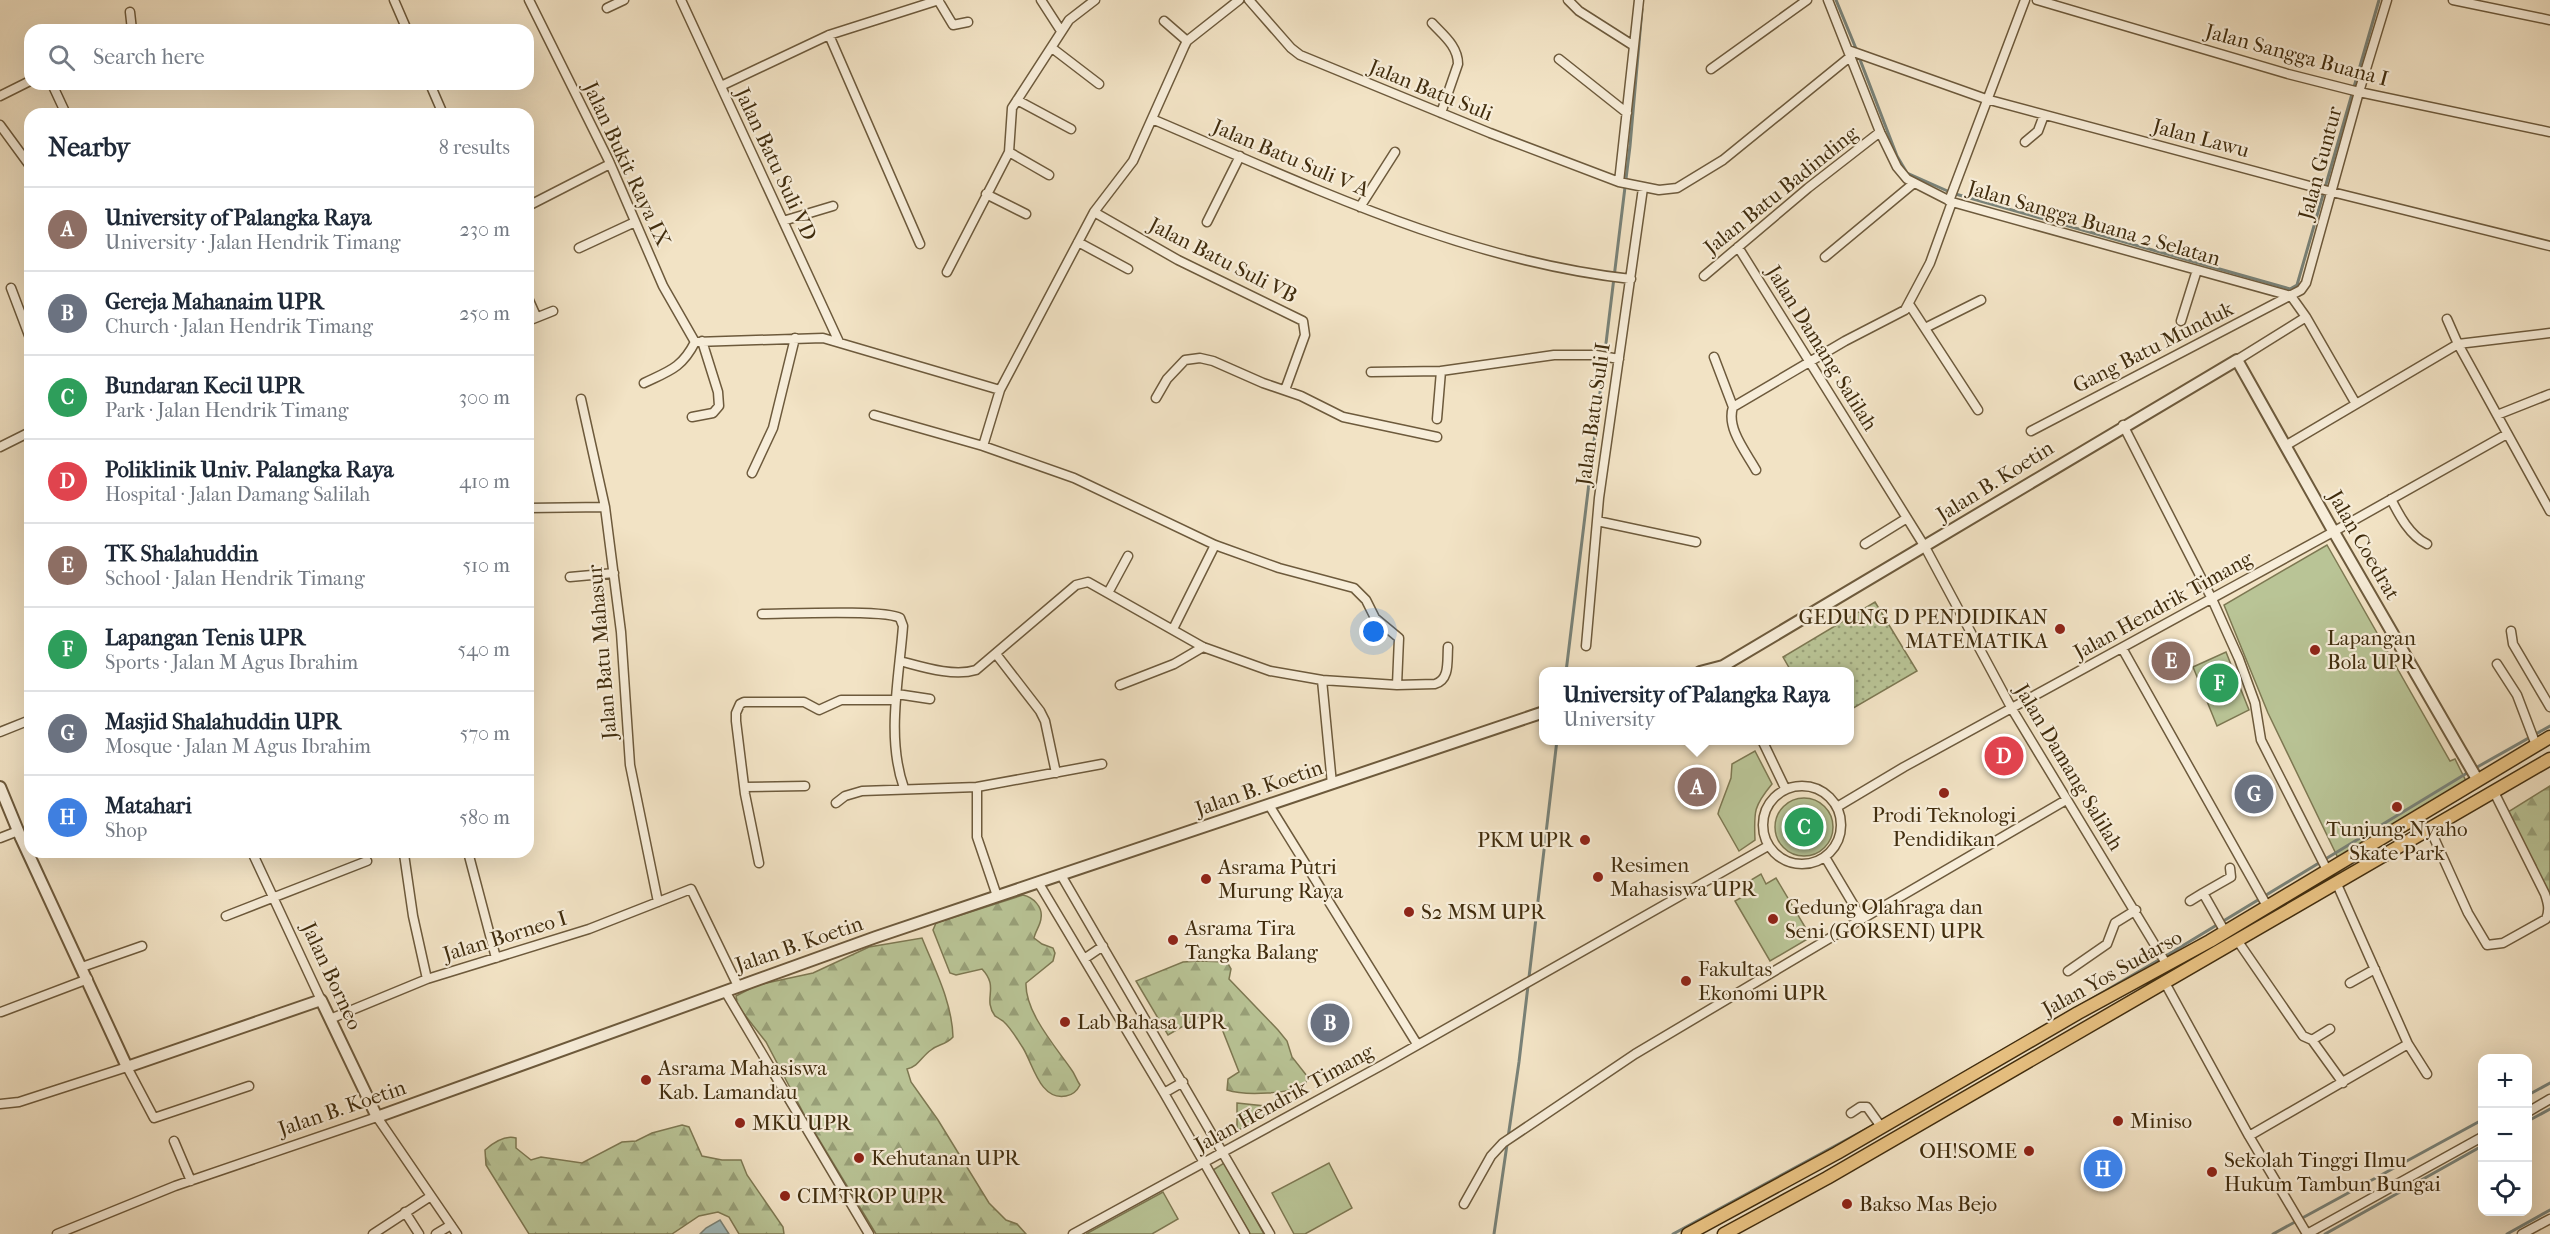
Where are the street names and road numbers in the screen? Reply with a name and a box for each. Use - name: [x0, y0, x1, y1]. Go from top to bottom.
- street label: Jalan Sangga Buana I: [2201, 18, 2391, 91]
- street label: Jalan Batu Suli: [1364, 54, 1496, 126]
- street label: Jalan Bukit Raya IX: [578, 76, 676, 251]
- street label: Jalan Batu Suli VD: [729, 82, 822, 244]
- street label: Jalan Guntur: [2293, 104, 2347, 224]
- street label: Jalan Batu Suli V A: [1207, 113, 1373, 202]
- street label: Jalan Lawu: [2148, 113, 2252, 162]
- street label: Jalan Batu Badinding: [1698, 120, 1863, 261]
- street label: Jalan Sangga Buana 2 Selatan: [1963, 175, 2223, 271]
- street label: Jalan Batu Suli VB: [1143, 211, 1301, 308]
- street label: Jalan Damang Salilah: [1760, 259, 1883, 435]
- street label: Gang Batu Munduk: [2069, 296, 2237, 398]
- street label: Jalan Batu Suli I: [1571, 341, 1615, 489]
- street label: Jalan B. Koetin: [1930, 436, 2058, 528]
- street label: Jalan Coedrat: [2322, 484, 2405, 604]
- street label: Jalan Hendrik Timang: [2068, 545, 2257, 665]
- street label: Jalan Batu Mahasur: [582, 563, 622, 743]
- street label: Jalan Damang Salilah: [2009, 678, 2128, 855]
- street label: Jalan B. Koetin: [1190, 755, 1326, 822]
- street label: Jalan Borneo I: [438, 906, 570, 967]
- street label: Jalan B. Koetin: [730, 911, 866, 978]
- street label: Jalan Borneo: [296, 917, 367, 1033]
- street label: Jalan Yos Sudarso: [2036, 925, 2186, 1022]
- street label: Jalan Hendrik Timang: [1189, 1038, 1378, 1158]
- street label: Jalan B. Koetin: [273, 1075, 409, 1142]

